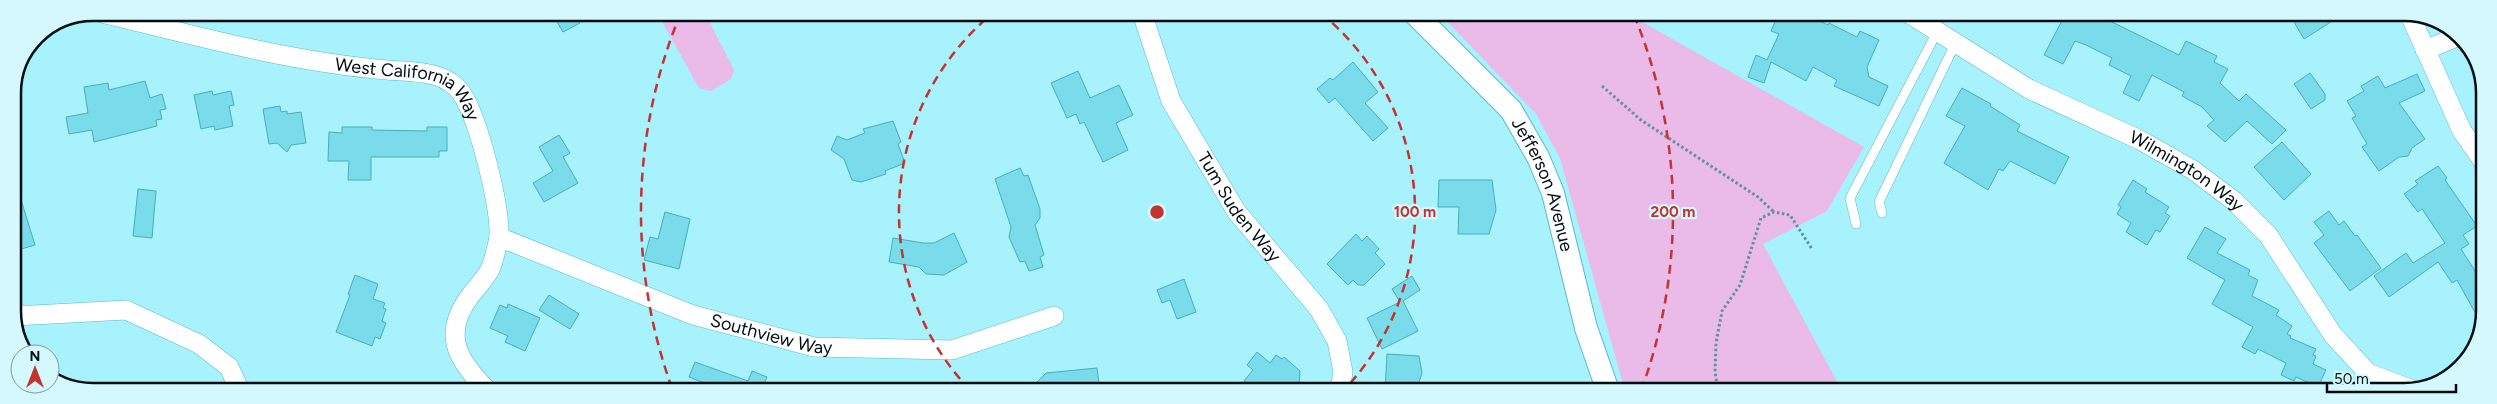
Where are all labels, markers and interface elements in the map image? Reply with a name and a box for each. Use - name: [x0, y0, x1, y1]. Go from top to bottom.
- street label: West California Way: [334, 53, 484, 124]
- street label: Jefferson Avenue: [1507, 114, 1578, 254]
- street label: Wilmington Way: [2126, 126, 2249, 216]
- street label: Tum Suden Way: [1193, 148, 1286, 267]
- centre of rings: [1148, 203, 1166, 221]
- text: 100 m: [1394, 203, 1436, 221]
- text: 200 m: [1651, 203, 1695, 221]
- street label: Southview Way: [708, 309, 833, 358]
- north arrow: [10, 344, 60, 394]
- text: N: [30, 348, 40, 365]
- scale bar: [2327, 362, 2456, 394]
- text: 50 m: [2334, 370, 2369, 388]

